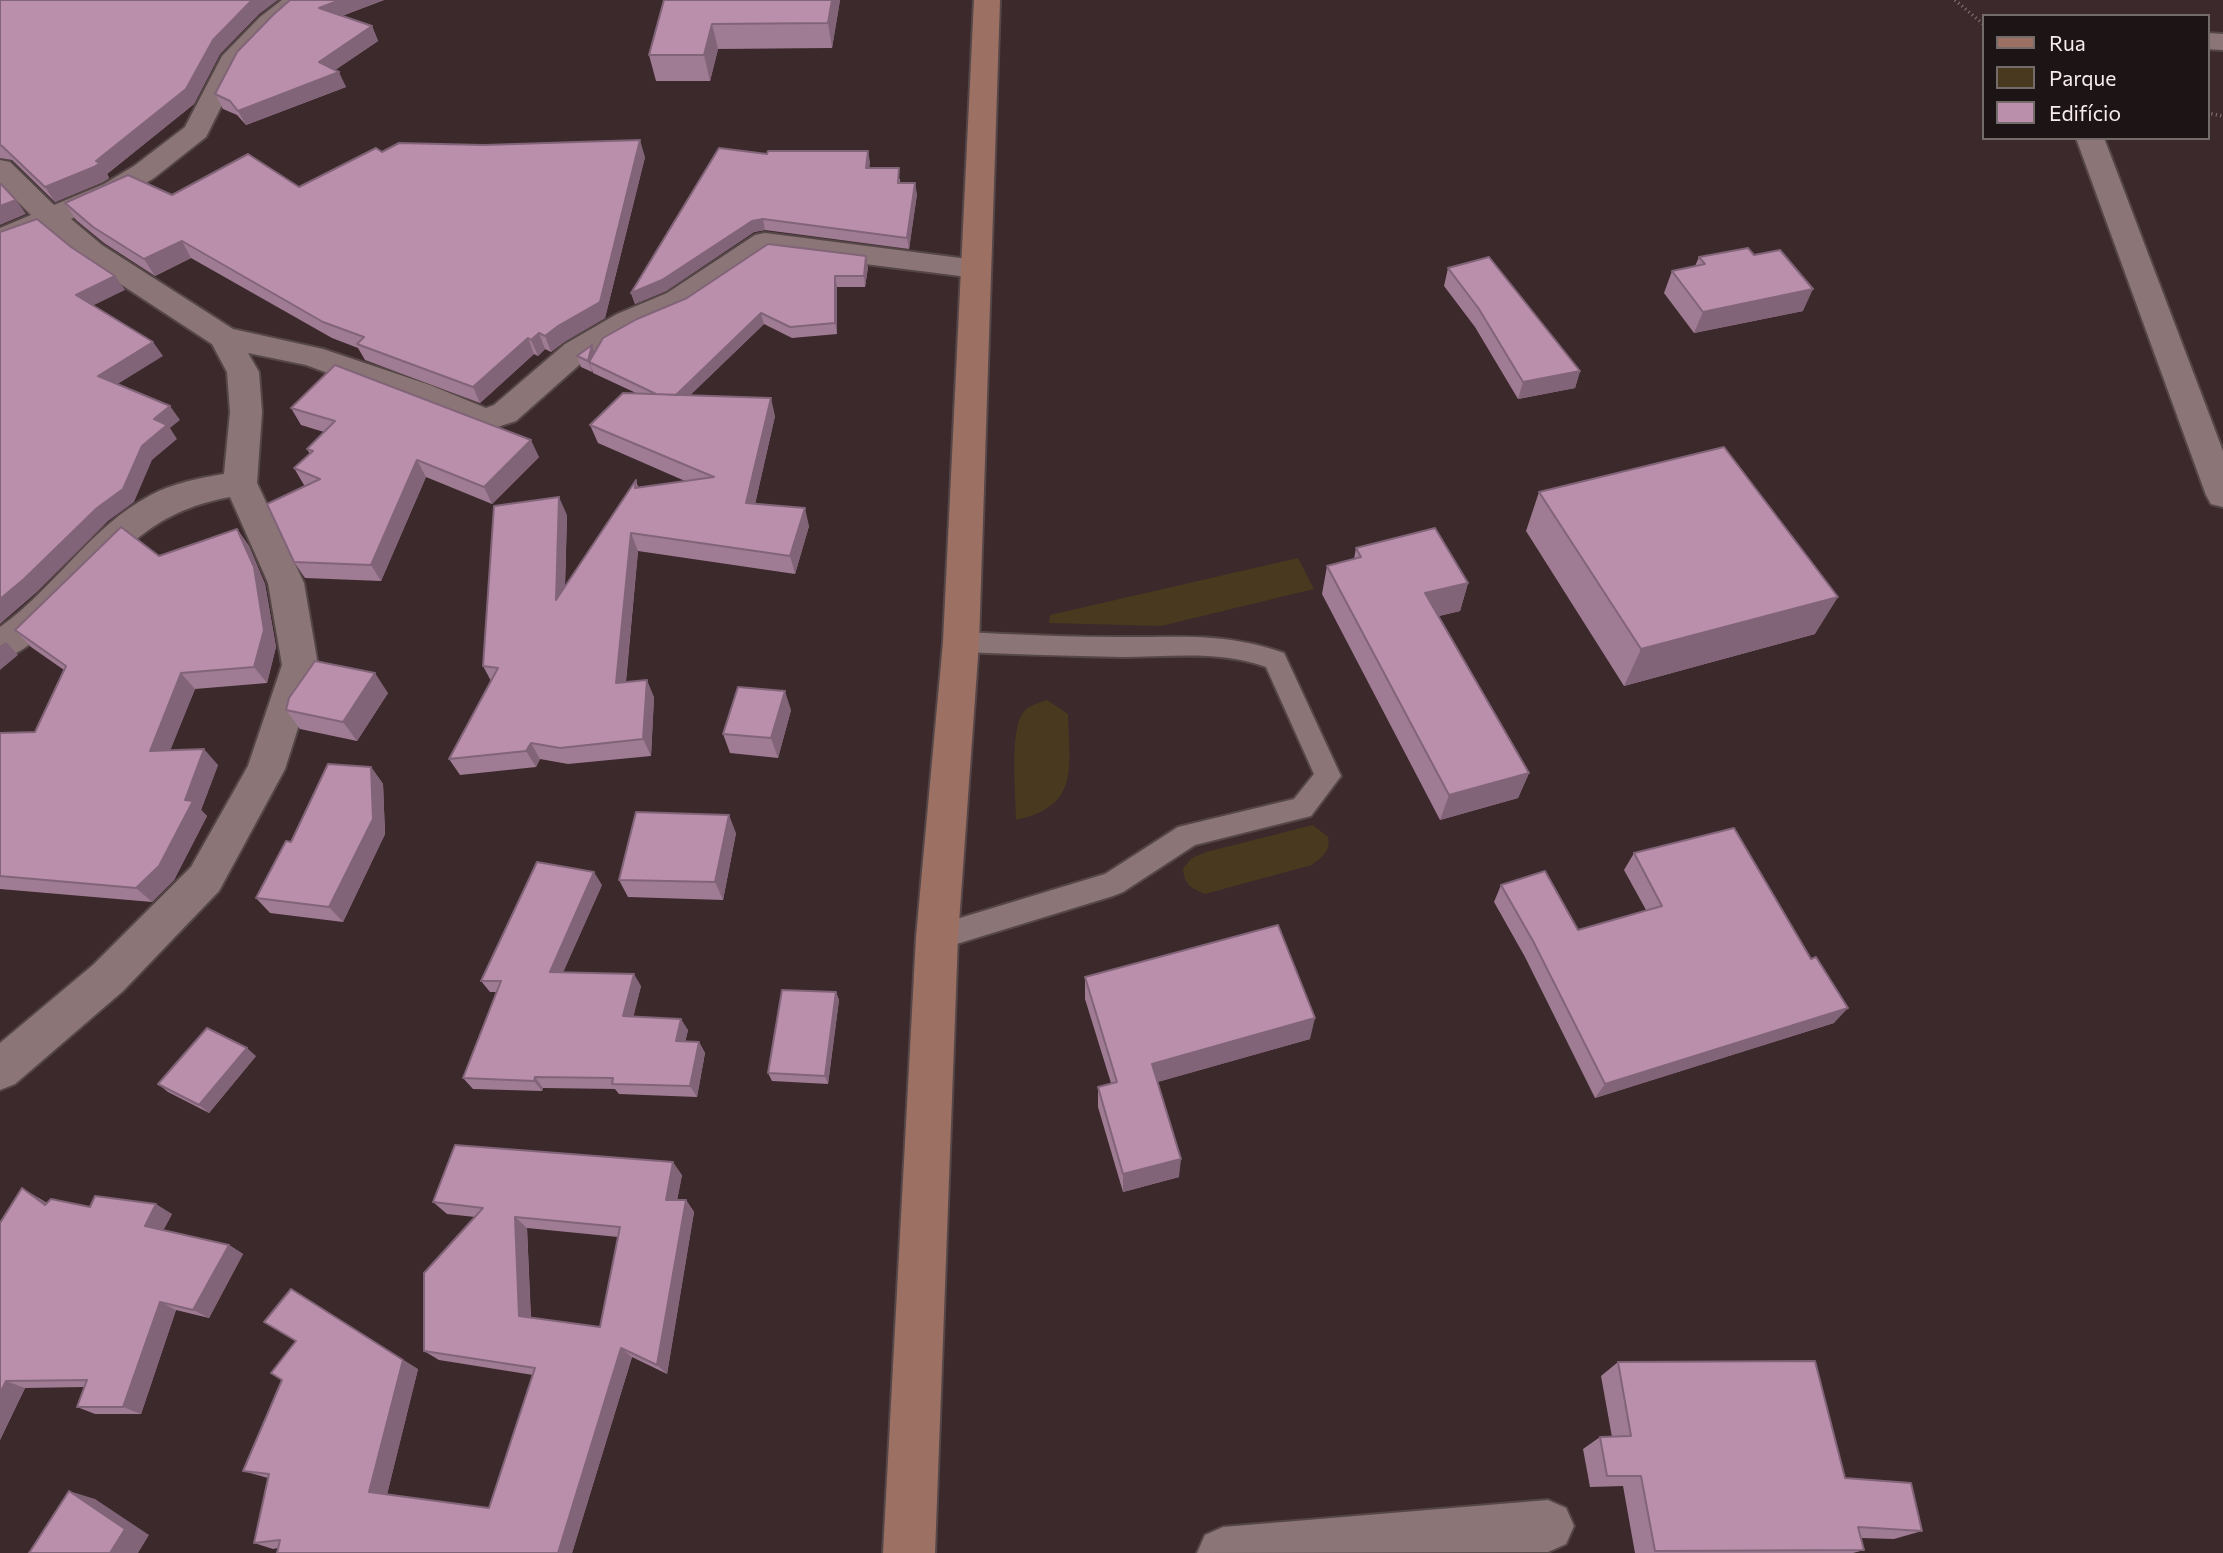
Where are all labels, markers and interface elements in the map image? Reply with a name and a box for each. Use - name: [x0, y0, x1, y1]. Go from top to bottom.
- legend: [1982, 14, 2209, 140]
- text: Rua: [2049, 30, 2086, 55]
- text: Parque: [2049, 65, 2116, 90]
- text: Edifício: [2049, 100, 2121, 125]

